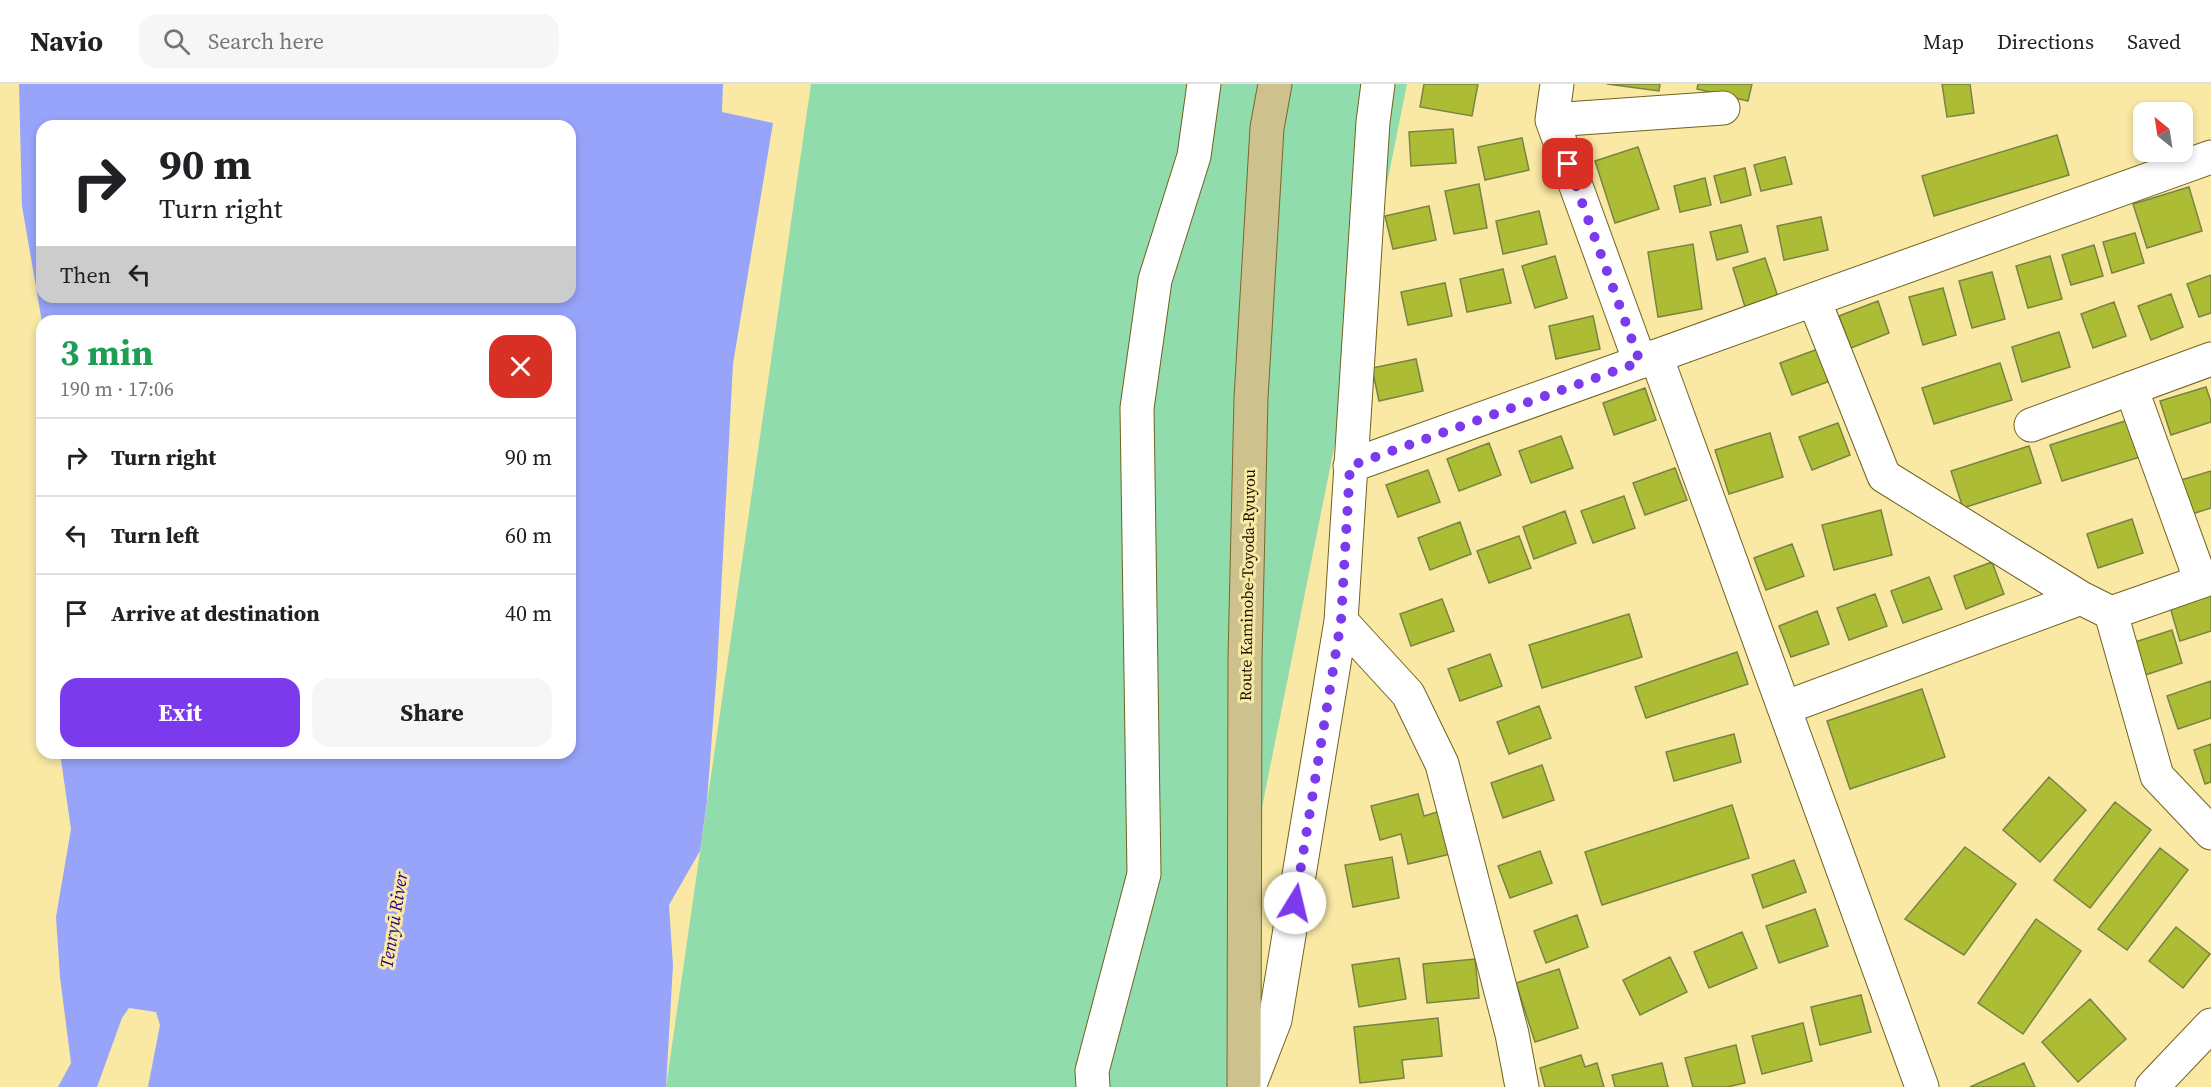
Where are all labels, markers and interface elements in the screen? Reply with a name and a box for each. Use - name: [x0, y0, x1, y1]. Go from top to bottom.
- search box: [139, 14, 559, 68]
- text: Navio: [30, 22, 103, 60]
- icon: search: [160, 25, 193, 58]
- text: Search here: [208, 26, 324, 56]
- text: Map: [1923, 27, 1964, 56]
- text: Directions: [1997, 27, 2094, 56]
- text: Saved: [2127, 27, 2181, 56]
- north arrow: [2133, 102, 2193, 162]
- map controls: [2133, 102, 2193, 162]
- text: 90 m: [159, 135, 252, 193]
- pin: [1542, 138, 1593, 189]
- icon: right: [60, 144, 138, 222]
- icon: arrive: [1551, 147, 1584, 180]
- text: Turn right: [159, 190, 283, 227]
- icon: left: [123, 258, 156, 291]
- text: Then: [60, 260, 111, 290]
- text: 3 min: [60, 328, 153, 377]
- button: close: [489, 335, 552, 398]
- text: 190 m · 17:06: [60, 375, 174, 403]
- icon: right: [60, 441, 93, 474]
- text: Turn right: [111, 442, 216, 472]
- text: 90 m: [505, 442, 552, 472]
- street label: Route Kaminobe-Toyoda-Ryuyou: [1234, 469, 1260, 701]
- icon: left: [60, 519, 93, 552]
- text: Turn left: [111, 520, 199, 550]
- text: 60 m: [505, 520, 552, 550]
- icon: arrive: [60, 597, 93, 630]
- text: Arrive at destination: [111, 598, 320, 628]
- text: 40 m: [505, 598, 552, 628]
- button: Exit: [60, 678, 300, 747]
- button: Share: [312, 678, 552, 747]
- water label: Tenryū River: [374, 869, 414, 970]
- position arrow: [1263, 871, 1327, 935]

